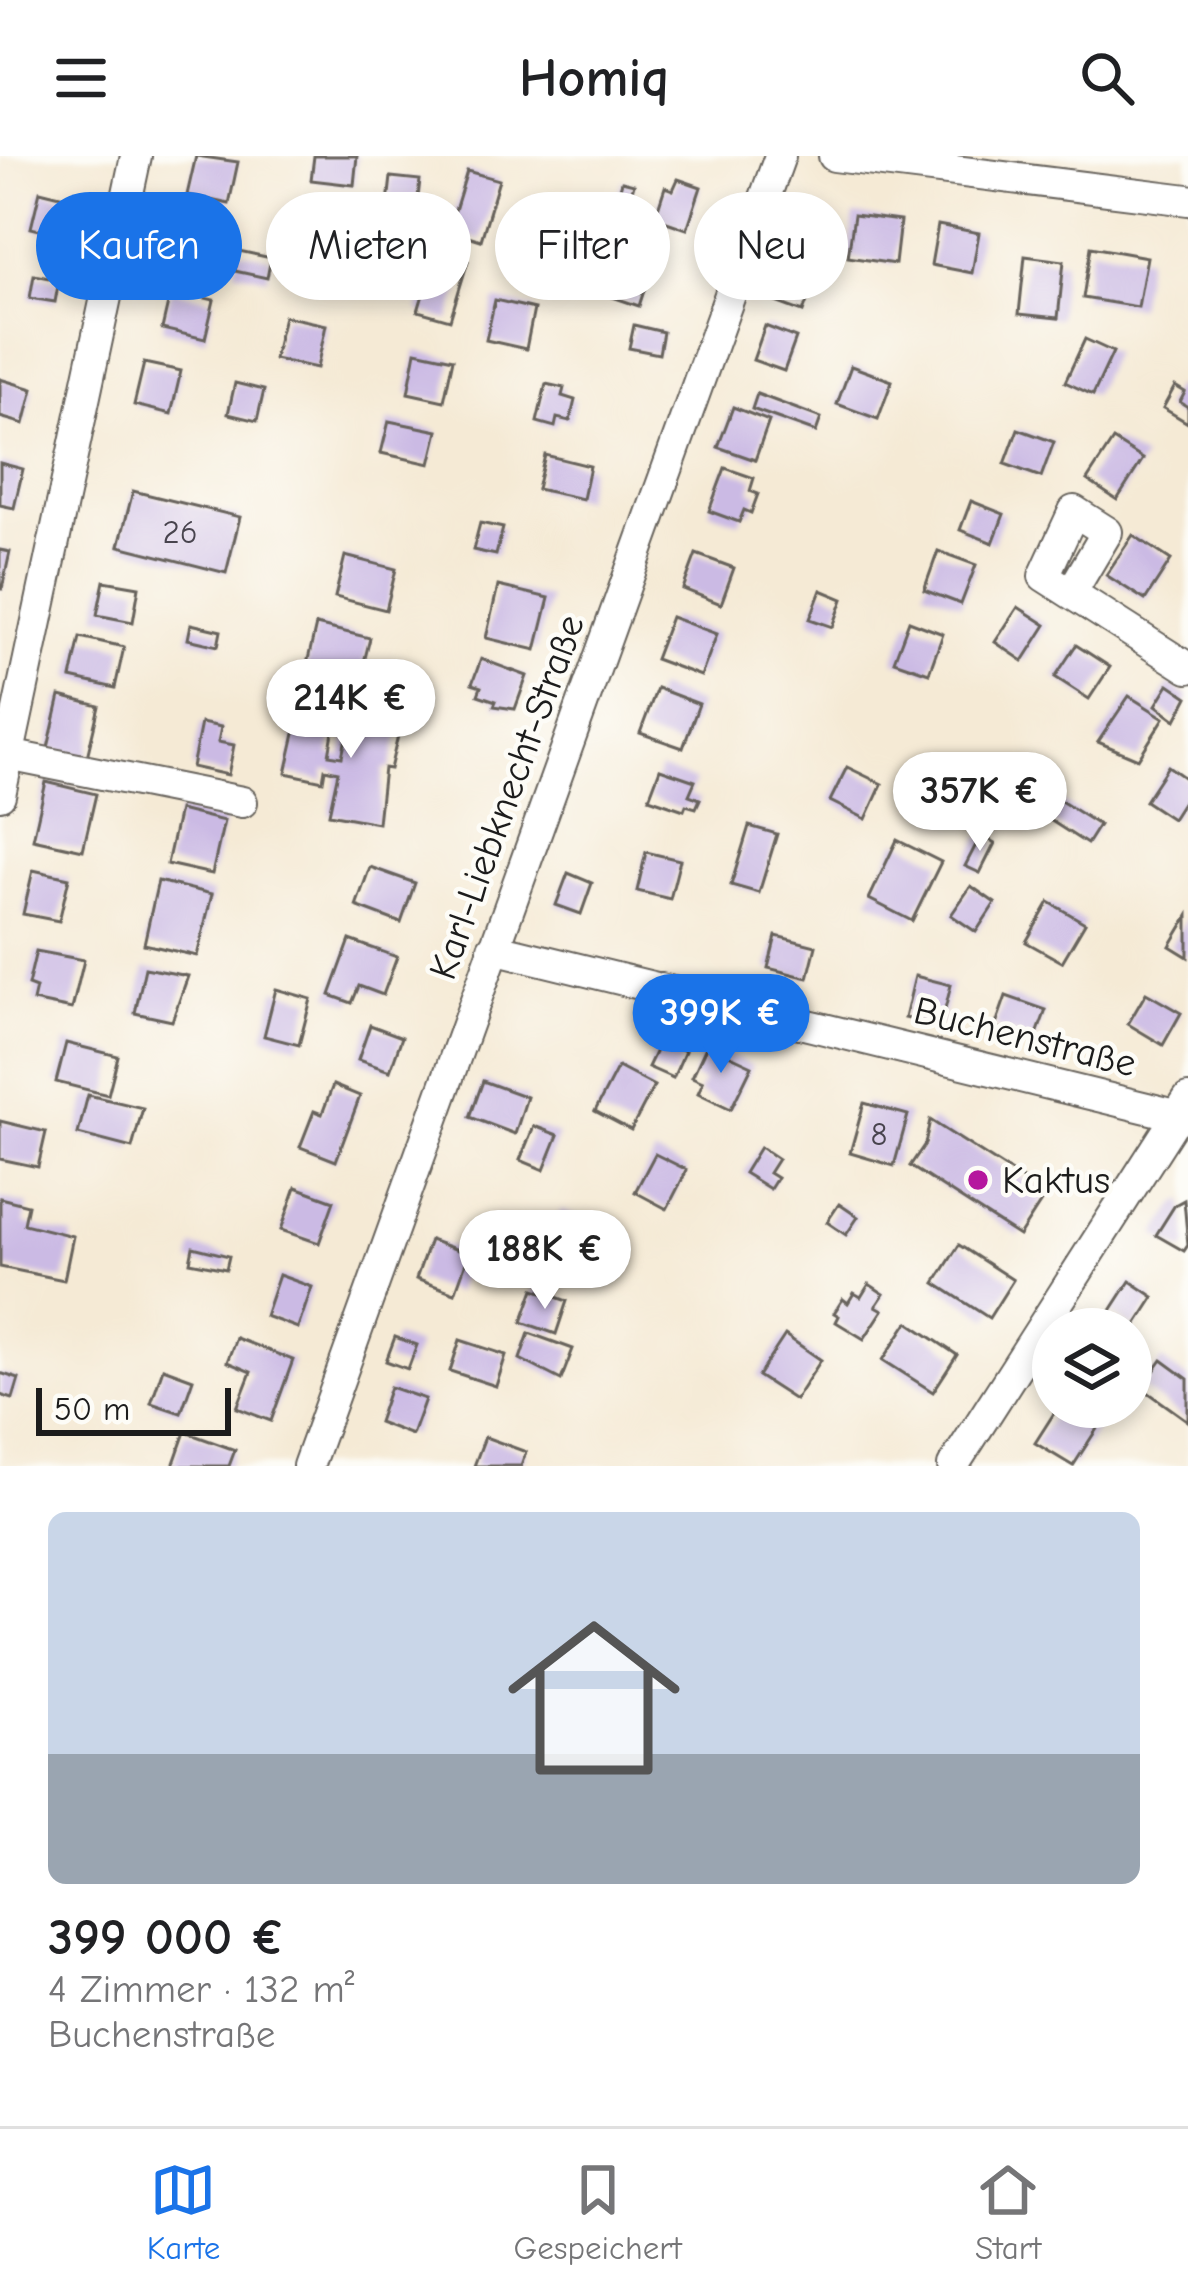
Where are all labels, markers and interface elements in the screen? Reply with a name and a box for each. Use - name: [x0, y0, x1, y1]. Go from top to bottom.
- icon: menu: [48, 45, 114, 111]
- icon: search: [1074, 45, 1140, 111]
- text: Homiq: [519, 47, 669, 110]
- chip: Kaufen: [36, 192, 242, 300]
- chip: Mieten: [266, 192, 471, 300]
- chip: Filter: [495, 192, 670, 300]
- chip: Neu: [694, 192, 848, 300]
- house number: 26: [162, 513, 198, 551]
- street label: Karl-Liebknecht-Straße: [420, 609, 594, 985]
- pin: 214K €: [253, 659, 449, 761]
- text: 214K €: [293, 675, 409, 720]
- pin: 357K €: [882, 752, 1078, 854]
- text: 357K €: [920, 768, 1040, 813]
- pin: 399K €: [623, 974, 819, 1076]
- street label: Buchenstraße: [909, 988, 1141, 1086]
- text: 399K €: [660, 990, 782, 1035]
- house number: 8: [871, 1115, 888, 1153]
- place label: Kaktus: [1002, 1158, 1110, 1203]
- marker: Kaktus: [965, 1167, 991, 1193]
- pin: 188K €: [447, 1210, 643, 1312]
- text: 188K €: [486, 1226, 604, 1271]
- map controls: [1032, 1308, 1152, 1428]
- button: layers: [1032, 1308, 1152, 1428]
- scale bar: [36, 1382, 231, 1435]
- text: 50 m: [54, 1390, 130, 1428]
- icon: home: [486, 1590, 702, 1806]
- text: 399 000 €: [48, 1908, 285, 1967]
- text: 4 Zimmer · 132 m²: [48, 1967, 354, 2012]
- text: Buchenstraße: [48, 2012, 275, 2057]
- tab: Karte: [147, 2157, 220, 2267]
- tab: Gespeichert: [514, 2157, 682, 2267]
- tab: Start: [975, 2157, 1041, 2267]

